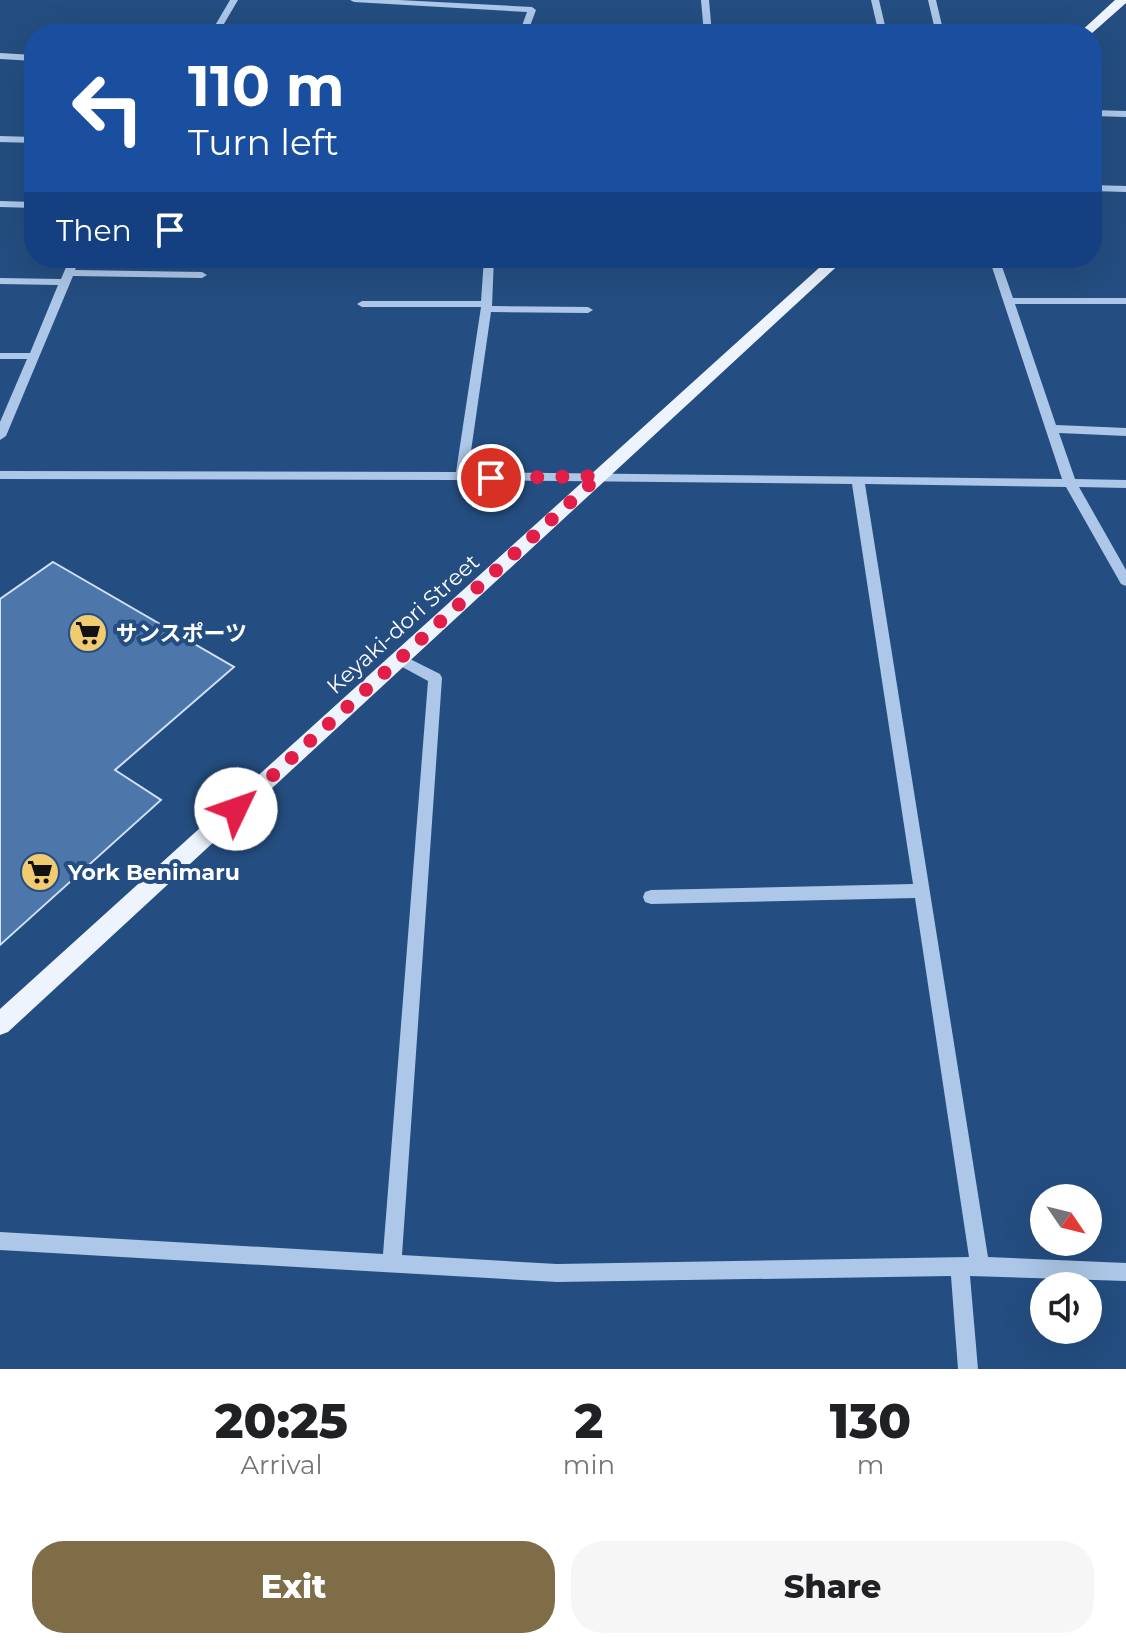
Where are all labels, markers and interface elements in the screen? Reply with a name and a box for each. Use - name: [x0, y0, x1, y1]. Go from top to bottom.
- text: 110 m: [188, 52, 345, 120]
- icon: left: [56, 56, 160, 160]
- text: Turn left: [188, 120, 339, 164]
- icon: arrive: [148, 208, 192, 252]
- text: Then: [56, 212, 132, 249]
- pin: [457, 444, 525, 512]
- icon: arrive: [469, 456, 513, 500]
- street label: Keyaki-dori Street: [321, 548, 485, 700]
- supermarket icon: サンスポーツ: [67, 612, 109, 654]
- place label: サンスポーツ: [116, 620, 247, 647]
- position arrow: [194, 767, 278, 851]
- supermarket icon: York Benimaru: [19, 851, 61, 893]
- place label: York Benimaru: [67, 859, 240, 886]
- north arrow: [1030, 1184, 1102, 1256]
- map controls: [1030, 1184, 1102, 1344]
- button: sound: [1030, 1272, 1102, 1344]
- text: 20:25: [215, 1392, 348, 1450]
- text: 2: [575, 1392, 603, 1450]
- text: 130: [830, 1392, 911, 1450]
- text: Arrival: [240, 1449, 322, 1481]
- text: min: [563, 1449, 615, 1481]
- text: m: [857, 1449, 884, 1481]
- button: Exit: [32, 1541, 555, 1633]
- button: Share: [571, 1541, 1094, 1633]

